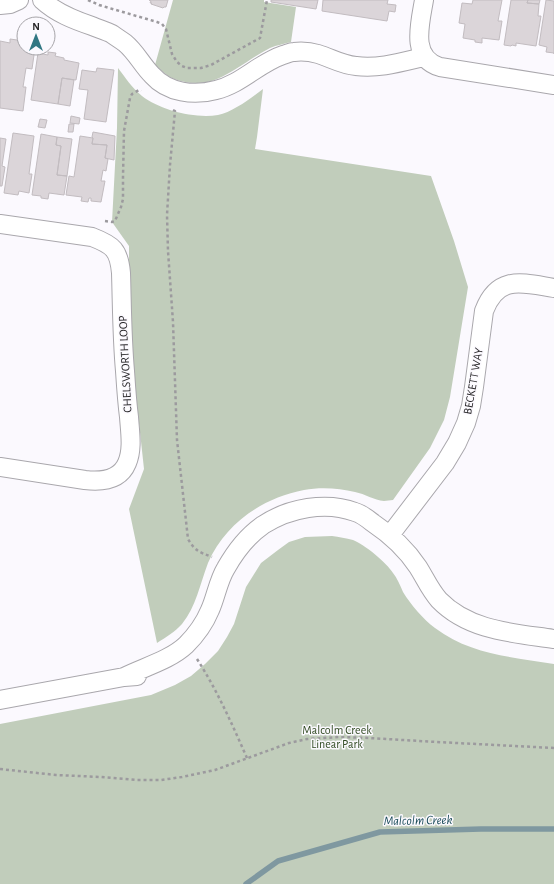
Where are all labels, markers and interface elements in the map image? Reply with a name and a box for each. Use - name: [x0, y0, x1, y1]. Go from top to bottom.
- north arrow: [16, 16, 56, 56]
- text: N: [32, 21, 40, 32]
- street label: CHELSWORTH LOOP: [116, 315, 134, 413]
- street label: BECKETT WAY: [461, 346, 485, 415]
- park label: Malcolm Creek Linear Park: [302, 724, 372, 750]
- water label: Malcolm Creek: [383, 814, 453, 828]

